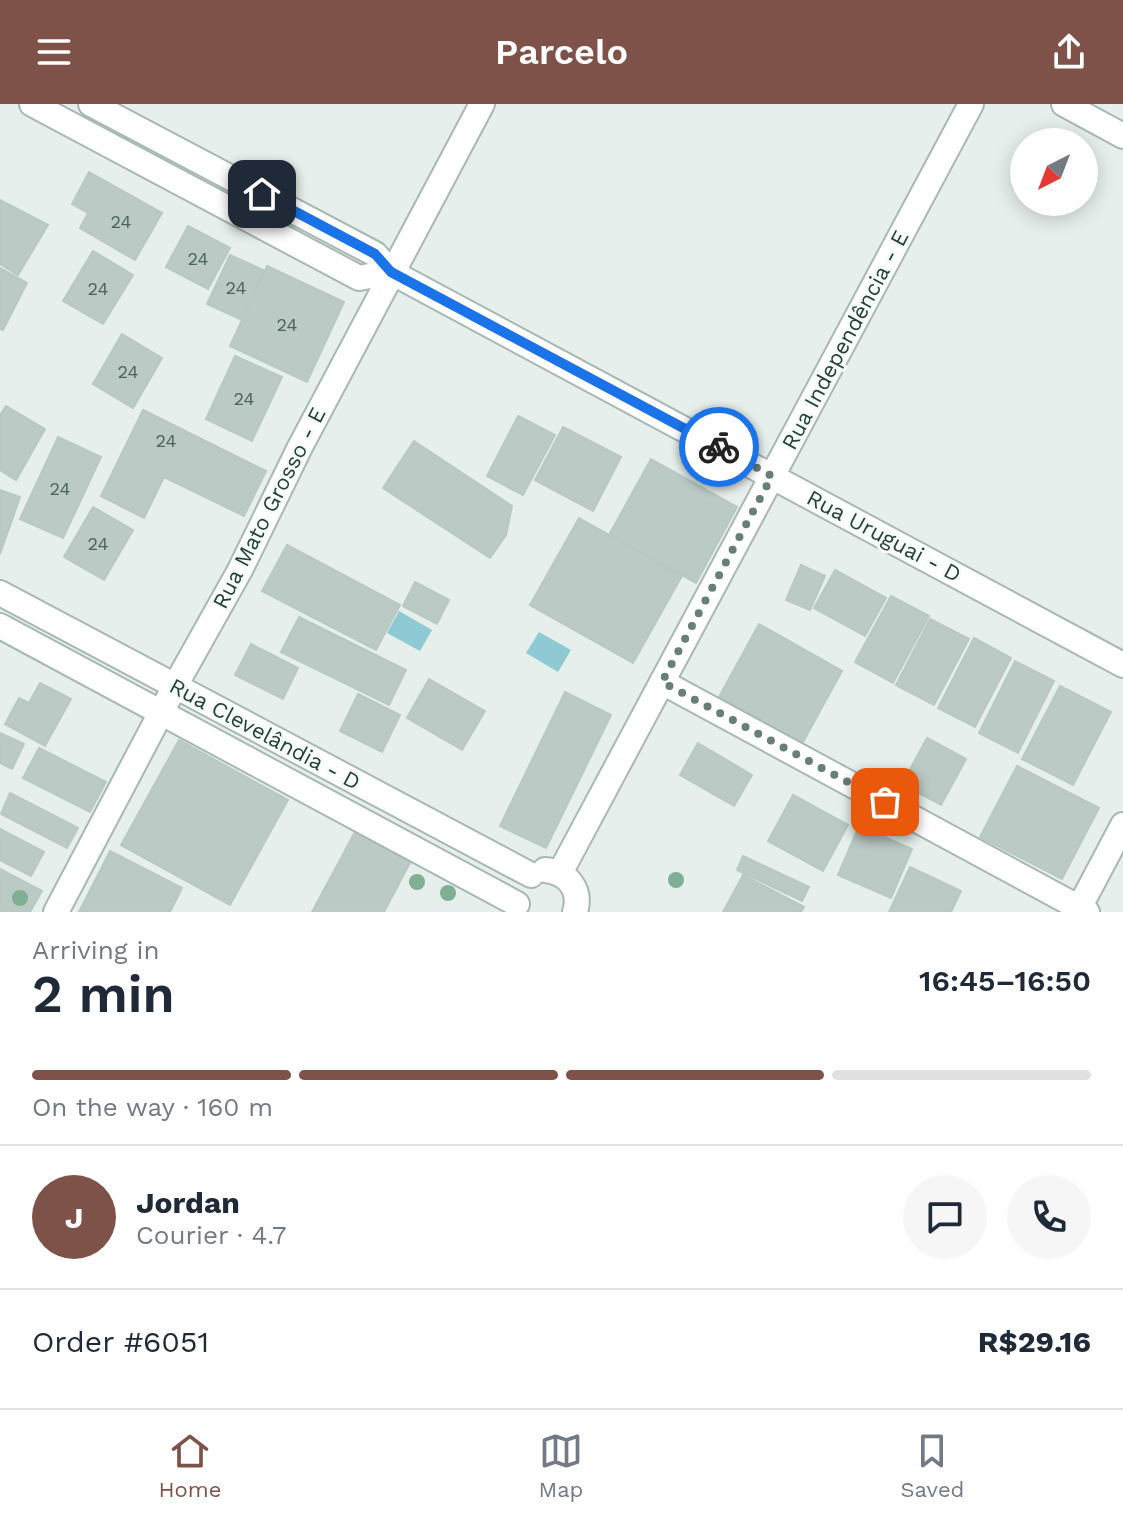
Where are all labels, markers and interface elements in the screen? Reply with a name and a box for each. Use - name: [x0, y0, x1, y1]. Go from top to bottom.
- icon: menu: [32, 30, 76, 74]
- icon: share: [1047, 30, 1091, 74]
- text: Parcelo: [495, 31, 628, 73]
- north arrow: [1010, 128, 1098, 216]
- map controls: [1010, 128, 1098, 216]
- pin: [228, 160, 296, 228]
- icon: home: [240, 172, 284, 216]
- house number: 24: [111, 211, 131, 232]
- street label: Rua Independência - E: [777, 226, 913, 454]
- house number: 24: [188, 248, 208, 269]
- house number: 24: [226, 277, 246, 298]
- house number: 24: [88, 278, 108, 299]
- house number: 24: [277, 314, 297, 335]
- house number: 24: [118, 361, 138, 382]
- house number: 24: [234, 388, 254, 409]
- street label: Rua Mato Grosso - E: [207, 403, 331, 613]
- courier: [679, 407, 759, 487]
- icon: bike: [697, 425, 741, 469]
- house number: 24: [156, 430, 176, 451]
- house number: 24: [50, 478, 70, 499]
- street label: Rua Uruguai - D: [803, 485, 965, 587]
- house number: 24: [88, 533, 108, 554]
- street label: Rua Clevelândia - D: [165, 673, 365, 795]
- pin: [851, 768, 919, 836]
- icon: bag: [863, 780, 907, 824]
- text: Arriving in: [32, 935, 160, 965]
- text: 16:45–16:50: [919, 963, 1091, 998]
- text: 2 min: [32, 964, 175, 1025]
- text: On the way · 160 m: [32, 1092, 273, 1122]
- button: chat: [903, 1175, 987, 1259]
- button: phone: [1007, 1175, 1091, 1259]
- text: Jordan: [136, 1185, 240, 1220]
- text: J: [65, 1200, 83, 1235]
- text: Courier · 4.7: [136, 1220, 286, 1250]
- text: Order #6051: [32, 1324, 209, 1359]
- text: R$29.16: [978, 1324, 1091, 1359]
- tab: Home: [159, 1429, 221, 1502]
- tab: Map: [539, 1429, 583, 1502]
- tab: Saved: [901, 1429, 964, 1502]

